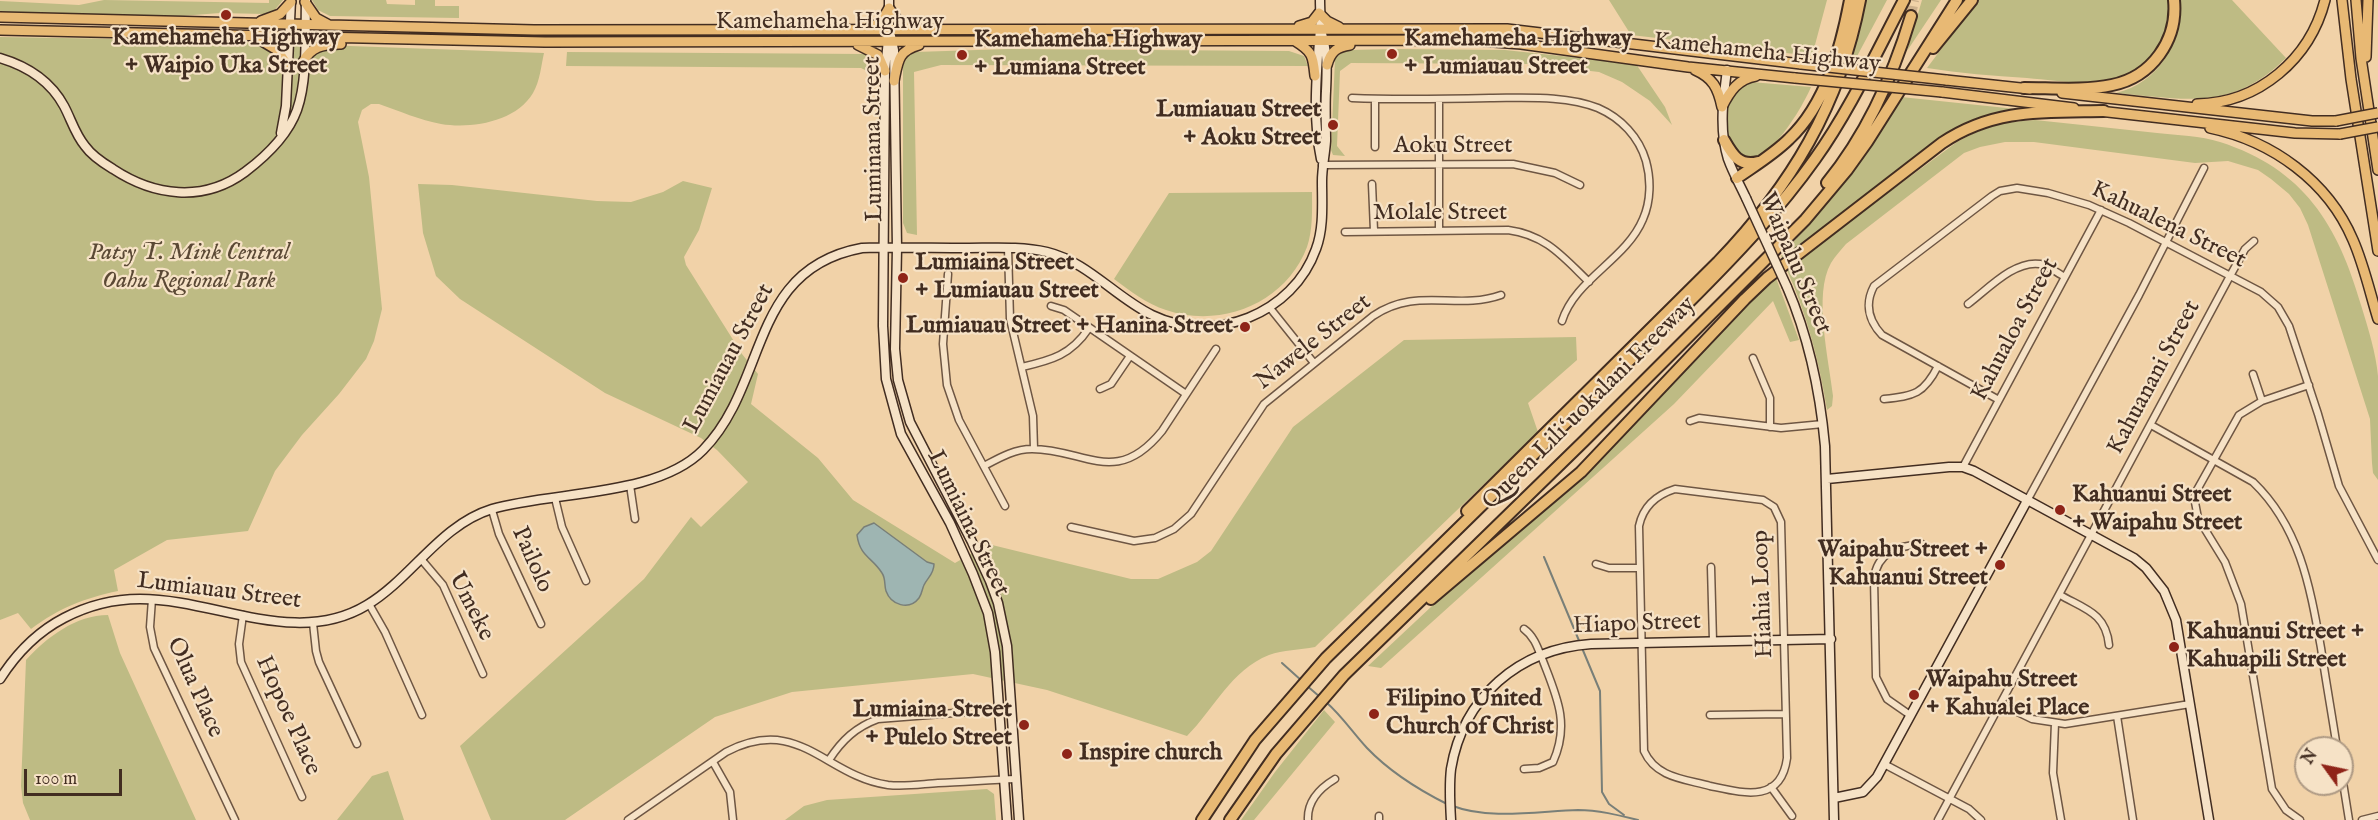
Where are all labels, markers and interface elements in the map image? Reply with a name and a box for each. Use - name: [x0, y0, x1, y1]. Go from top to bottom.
- marker: Kamehameha Highway + Waipio Uka Street: [219, 8, 233, 22]
- street label: Kamehameha Highway: [716, 9, 944, 37]
- place label: Kamehameha Highway + Waipio Uka Street: [112, 25, 340, 81]
- place label: Kamehameha Highway + Lumiauau Street: [1404, 26, 1632, 82]
- place label: Kamehameha Highway + Lumiana Street: [974, 27, 1202, 83]
- street label: Kamehameha Highway: [1652, 28, 1882, 80]
- marker: Kamehameha Highway + Lumiauau Street: [1385, 47, 1399, 61]
- marker: Kamehameha Highway + Lumiana Street: [955, 48, 969, 62]
- street label: Luminana Street: [859, 56, 891, 222]
- place label: Lumiauau Street + Aoku Street: [1156, 97, 1321, 153]
- marker: Lumiauau Street + Aoku Street: [1326, 118, 1340, 132]
- street label: Aoku Street: [1393, 133, 1513, 161]
- street label: Kahualena Street: [2086, 176, 2250, 276]
- street label: Waipahu Street: [1751, 189, 1837, 339]
- street label: Molale Street: [1373, 200, 1507, 228]
- park label: Patsy T. Mink Central Oahu Regional Park: [89, 240, 289, 296]
- place label: Lumiaina Street + Lumiauau Street: [915, 250, 1099, 306]
- street label: Kahualoa Street: [1966, 254, 2066, 406]
- marker: Lumiaina Street + Lumiauau Street: [896, 271, 910, 285]
- street label: Lumiauau Street: [679, 279, 781, 439]
- street label: Nawele Street: [1250, 289, 1378, 397]
- street label: Queen Liliʻuokalani Freeway: [1477, 291, 1703, 517]
- street label: Kahuanani Street: [2102, 296, 2208, 460]
- place label: Lumiauau Street + Hanina Street: [906, 313, 1233, 341]
- marker: Lumiauau Street + Hanina Street: [1238, 320, 1252, 334]
- street label: Lumiaina Street: [919, 446, 1015, 602]
- place label: Kahuanui Street + Waipahu Street: [2072, 482, 2242, 538]
- marker: Kahuanui Street + Waipahu Street: [2053, 503, 2067, 517]
- street label: Pailolo: [504, 523, 558, 597]
- street label: Hiahia Loop: [1747, 529, 1781, 659]
- place label: Waipahu Street + Kahuanui Street: [1818, 537, 1988, 593]
- marker: Waipahu Street + Kahuanui Street: [1993, 558, 2007, 572]
- street label: Lumiauau Street: [135, 568, 303, 616]
- street label: Umeke: [441, 568, 499, 646]
- street label: Hiapo Street: [1572, 608, 1702, 642]
- place label: Kahuanui Street + Kahuapili Street: [2186, 619, 2364, 675]
- street label: Olua Place: [159, 633, 229, 743]
- marker: Kahuanui Street + Kahuapili Street: [2167, 640, 2181, 654]
- street label: Hopoe Place: [248, 652, 326, 780]
- place label: Waipahu Street + Kahualei Place: [1926, 667, 2089, 723]
- place label: Filipino United Church of Christ: [1386, 686, 1554, 742]
- marker: Waipahu Street + Kahualei Place: [1907, 688, 1921, 702]
- place label: Lumiaina Street + Pulelo Street: [853, 697, 1012, 753]
- marker: Filipino United Church of Christ: [1367, 707, 1381, 721]
- marker: Lumiaina Street + Pulelo Street: [1017, 718, 1031, 732]
- north arrow: [2294, 736, 2354, 796]
- place label: Inspire church: [1079, 740, 1222, 768]
- text: N: [2298, 746, 2323, 769]
- marker: Inspire church: [1060, 747, 1074, 761]
- scale bar: [27, 757, 124, 795]
- text: 100 m: [35, 768, 77, 791]

